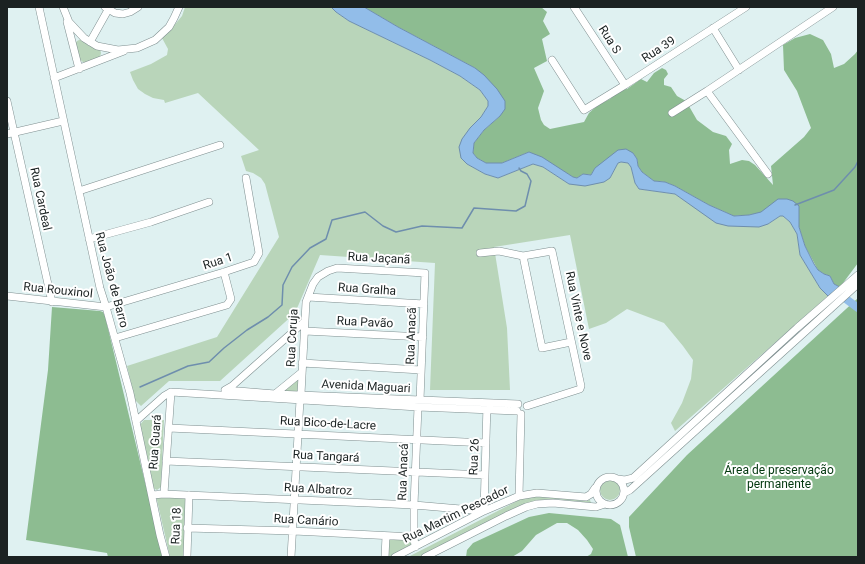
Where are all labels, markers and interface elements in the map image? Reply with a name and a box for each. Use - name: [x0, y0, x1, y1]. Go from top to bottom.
- street label: Rua S: [595, 23, 623, 57]
- street label: Rua 39: [640, 34, 678, 66]
- street label: Rua Cardeal: [26, 166, 54, 232]
- street label: Rua João de Barro: [91, 231, 131, 329]
- street label: Rua 1: [201, 250, 235, 274]
- street label: Rua Jaçanã: [347, 250, 411, 268]
- street label: Rua Vinte e Nove: [562, 270, 594, 362]
- street label: Rua Rouxinol: [23, 280, 93, 302]
- street label: Rua Gralha: [338, 281, 396, 299]
- street label: Rua Anacã: [404, 307, 420, 365]
- street label: Rua Coruja: [284, 309, 302, 367]
- street label: Rua Pavão: [336, 314, 394, 332]
- street label: Avenida Maguari: [321, 377, 411, 397]
- street label: Rua Guará: [147, 414, 165, 470]
- street label: Rua Bico-de-Lacre: [279, 414, 377, 434]
- street label: Rua 26: [467, 438, 483, 476]
- street label: Rua Anacá: [396, 443, 412, 501]
- street label: Rua Tangará: [292, 448, 360, 466]
- park label: Área de preservação permanente: [724, 464, 834, 492]
- street label: Rua Albatroz: [284, 481, 352, 499]
- street label: Rua Martim Pescador: [401, 483, 511, 547]
- street label: Rua 18: [169, 507, 185, 545]
- street label: Rua Canário: [273, 512, 339, 530]

